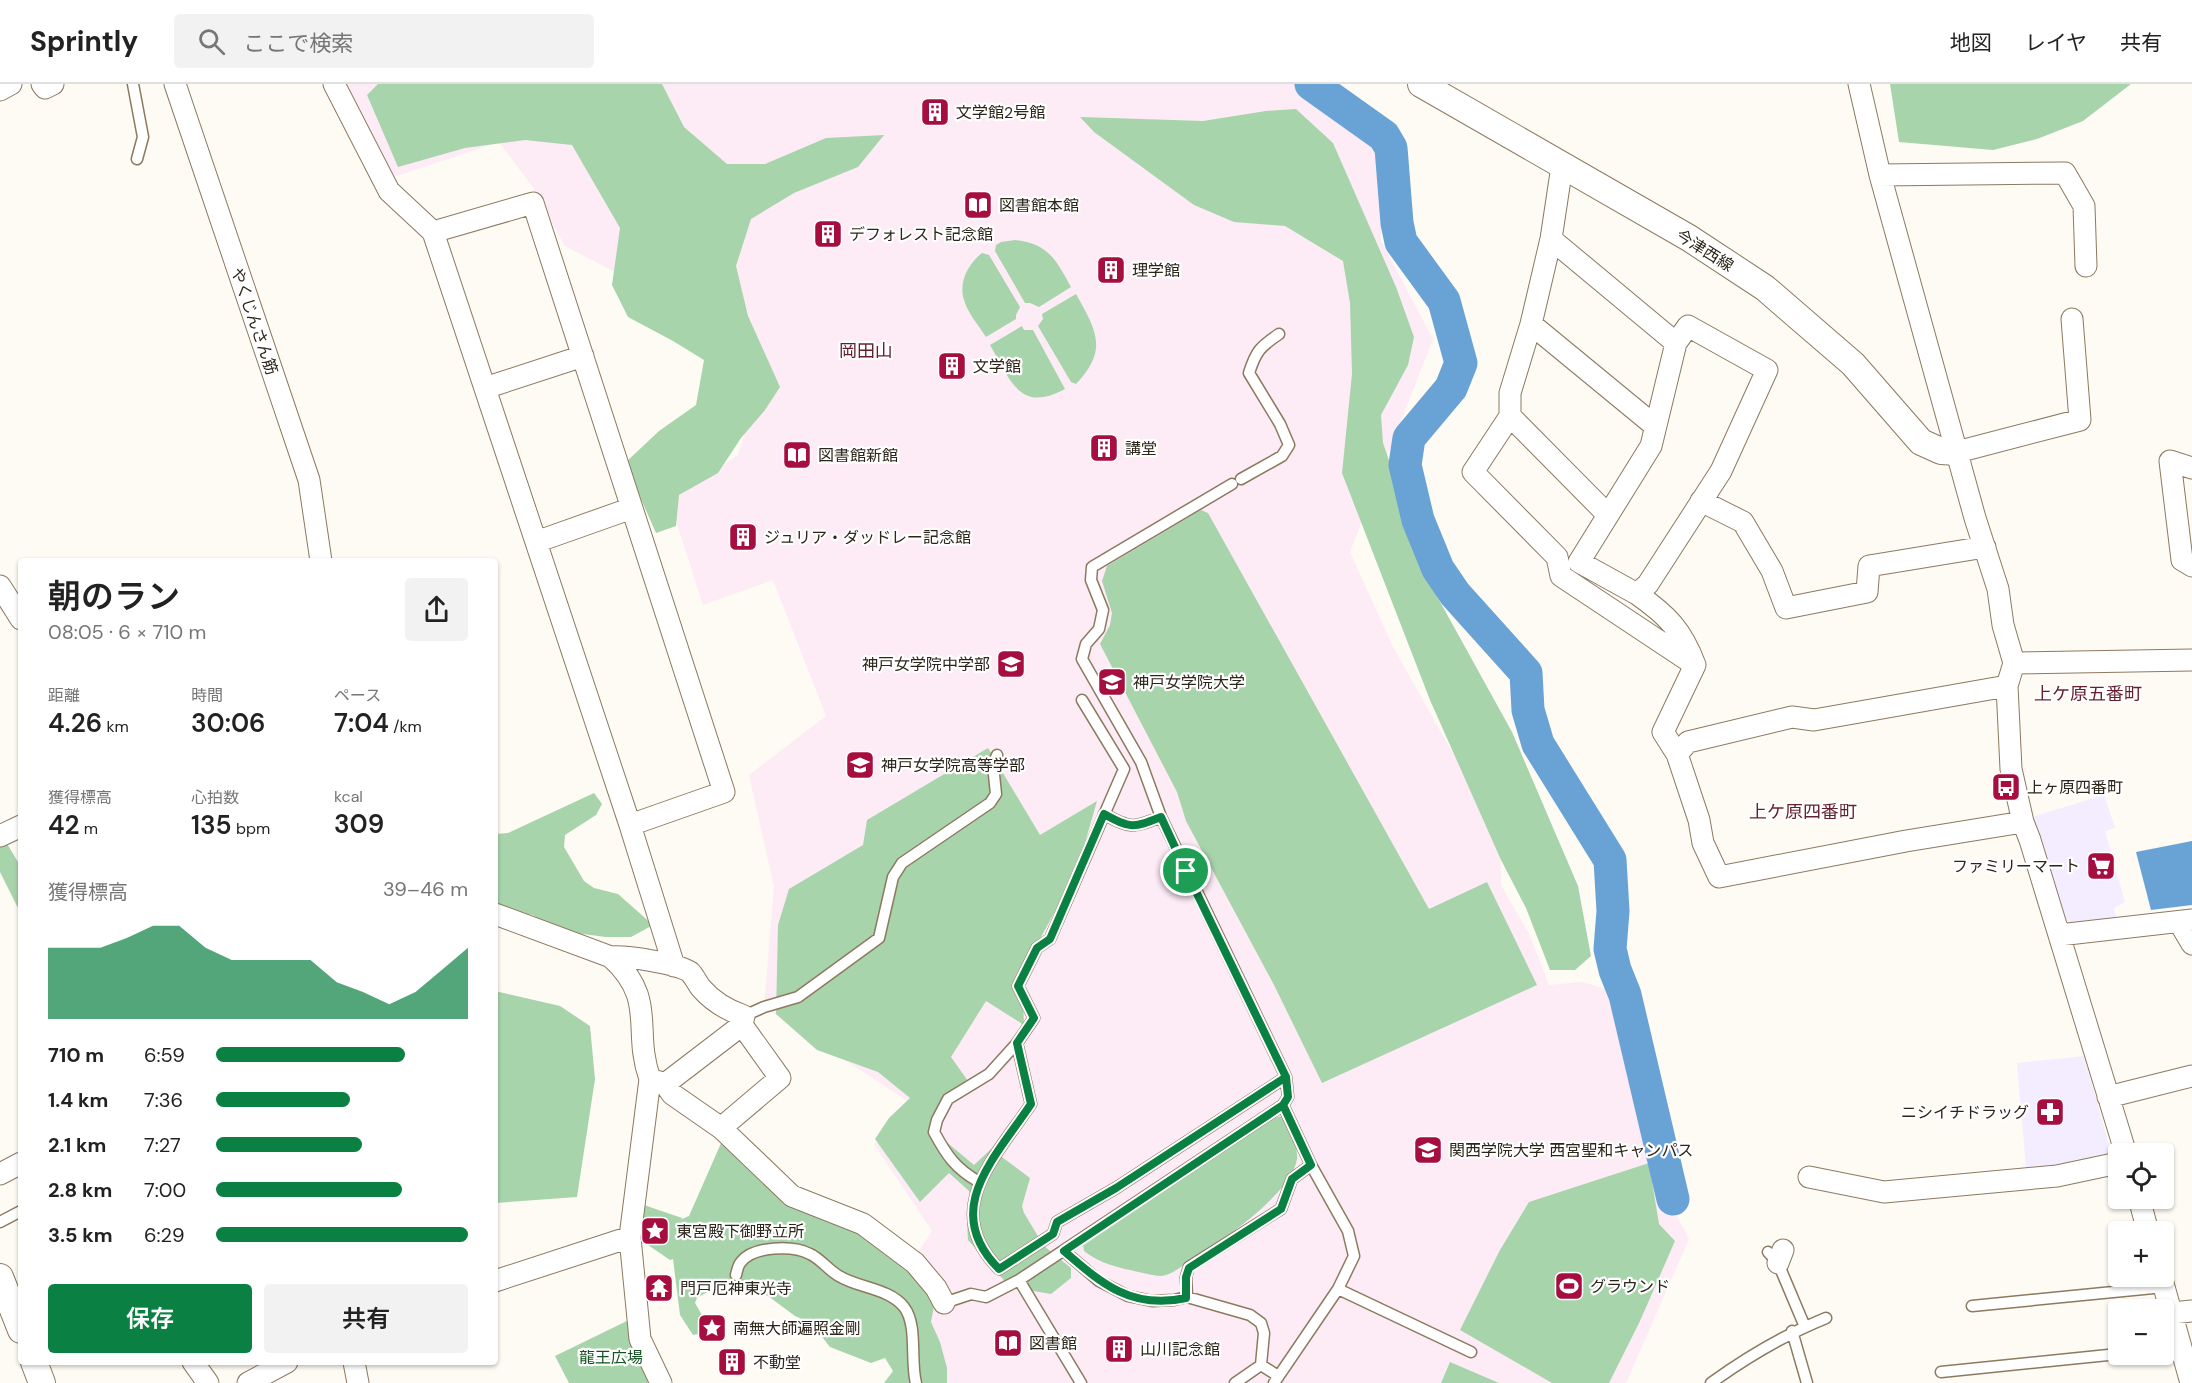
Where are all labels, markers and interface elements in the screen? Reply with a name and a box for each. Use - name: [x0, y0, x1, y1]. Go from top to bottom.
- search box: [174, 14, 594, 68]
- text: Sprintly: [30, 23, 138, 60]
- icon: search: [195, 25, 228, 58]
- text: ここで検索: [243, 29, 353, 58]
- text: 地図: [1950, 29, 1992, 57]
- text: レイヤ: [2025, 29, 2087, 57]
- text: 共有: [2120, 29, 2162, 57]
- building icon: 文学館2号館: [919, 96, 951, 128]
- place label: 文学館2号館: [956, 102, 1045, 123]
- library icon: 図書館本館: [962, 189, 994, 221]
- place label: 図書館本館: [999, 195, 1079, 216]
- building icon: デフォレスト記念館: [812, 218, 844, 250]
- place label: デフォレスト記念館: [849, 224, 993, 245]
- street label: 今津西線: [1672, 225, 1737, 276]
- building icon: 理学館: [1095, 254, 1127, 286]
- place label: 理学館: [1132, 260, 1180, 281]
- street label: やくじんさん筋: [226, 265, 283, 378]
- district label: 岡田山: [839, 339, 893, 363]
- building icon: 文学館: [936, 350, 968, 382]
- place label: 文学館: [973, 356, 1021, 377]
- building icon: 講堂: [1088, 432, 1120, 464]
- place label: 講堂: [1125, 438, 1157, 459]
- library icon: 図書館新館: [781, 439, 813, 471]
- place label: 図書館新館: [818, 445, 898, 466]
- building icon: ジュリア・ダッドレー記念館: [727, 521, 759, 553]
- place label: ジュリア・ダッドレー記念館: [764, 527, 971, 548]
- text: 朝のラン: [48, 575, 180, 618]
- button: share: [405, 578, 468, 641]
- text: 08:05 · 6 × 710 m: [48, 619, 206, 645]
- school or university icon: 神戸女学院中学部: [995, 648, 1027, 680]
- place label: 神戸女学院中学部: [862, 654, 990, 675]
- school or university icon: 神戸女学院大学: [1096, 666, 1128, 698]
- place label: 神戸女学院大学: [1133, 672, 1245, 693]
- district label: 上ケ原五番町: [2034, 682, 2142, 706]
- text: 距離: [48, 685, 80, 706]
- text: 時間: [191, 685, 223, 706]
- text: ペース: [334, 685, 381, 706]
- text: 4.26: [48, 706, 102, 740]
- text: 30:06: [191, 706, 266, 740]
- text: 7:04: [334, 706, 389, 740]
- text: km: [102, 716, 129, 737]
- text: /km: [389, 716, 422, 737]
- school or university icon: 神戸女学院高等学部: [844, 749, 876, 781]
- place label: 神戸女学院高等学部: [881, 755, 1025, 776]
- bus stop icon: 上ヶ原四番町: [1990, 771, 2022, 803]
- place label: 上ヶ原四番町: [2027, 777, 2123, 798]
- text: kcal: [334, 786, 363, 807]
- text: 獲得標高: [48, 787, 112, 808]
- text: 心拍数: [191, 787, 239, 808]
- district label: 上ケ原四番町: [1749, 800, 1857, 824]
- text: 309: [334, 807, 384, 841]
- text: 42: [48, 808, 80, 842]
- text: 135: [191, 808, 232, 842]
- text: m: [80, 818, 98, 839]
- text: bpm: [232, 818, 270, 839]
- pin: [1160, 845, 1211, 896]
- supermarket icon: ファミリーマート: [2085, 850, 2117, 882]
- icon: arrive: [1169, 854, 1202, 887]
- place label: ファミリーマート: [1952, 856, 2080, 877]
- text: 39–46 m: [383, 876, 468, 902]
- text: 獲得標高: [48, 879, 128, 905]
- text: 710 m: [48, 1042, 104, 1068]
- text: 6:59: [144, 1042, 185, 1068]
- text: 1.4 km: [48, 1087, 108, 1113]
- text: 7:36: [144, 1087, 183, 1113]
- pharmacy icon: ニシイチドラッグ: [2034, 1096, 2066, 1128]
- place label: ニシイチドラッグ: [1901, 1102, 2029, 1123]
- text: 2.1 km: [48, 1132, 106, 1158]
- text: 7:27: [144, 1132, 181, 1158]
- school or university icon: 関西学院大学 西宮聖和キャンパス: [1412, 1134, 1444, 1166]
- place label: 関西学院大学 西宮聖和キャンパス: [1449, 1140, 1693, 1161]
- map controls: [2108, 1143, 2174, 1365]
- button: locate: [2108, 1143, 2174, 1209]
- text: 2.8 km: [48, 1177, 112, 1203]
- text: 7:00: [144, 1177, 186, 1203]
- place icon: 東宮殿下御野立所: [639, 1215, 671, 1247]
- place label: 東宮殿下御野立所: [676, 1221, 804, 1242]
- button: +: [2108, 1221, 2174, 1287]
- text: 3.5 km: [48, 1222, 113, 1248]
- text: 6:29: [144, 1222, 184, 1248]
- sports icon: グラウンド: [1553, 1270, 1585, 1302]
- temple icon: 門戸厄神東光寺: [643, 1272, 675, 1304]
- place label: グラウンド: [1590, 1276, 1670, 1297]
- place label: 門戸厄神東光寺: [680, 1278, 792, 1299]
- button: 保存: [48, 1284, 252, 1353]
- button: 共有: [264, 1284, 468, 1353]
- button: −: [2108, 1299, 2174, 1365]
- place icon: 南無大師遍照金剛: [696, 1312, 728, 1344]
- place label: 南無大師遍照金剛: [733, 1318, 861, 1339]
- library icon: 図書館: [992, 1327, 1024, 1359]
- place label: 図書館: [1029, 1333, 1077, 1354]
- building icon: 山川記念館: [1103, 1333, 1135, 1365]
- place label: 山川記念館: [1140, 1339, 1220, 1360]
- building icon: 不動堂: [716, 1346, 748, 1378]
- park label: 龍王広場: [579, 1347, 643, 1368]
- place label: 不動堂: [753, 1352, 801, 1373]

